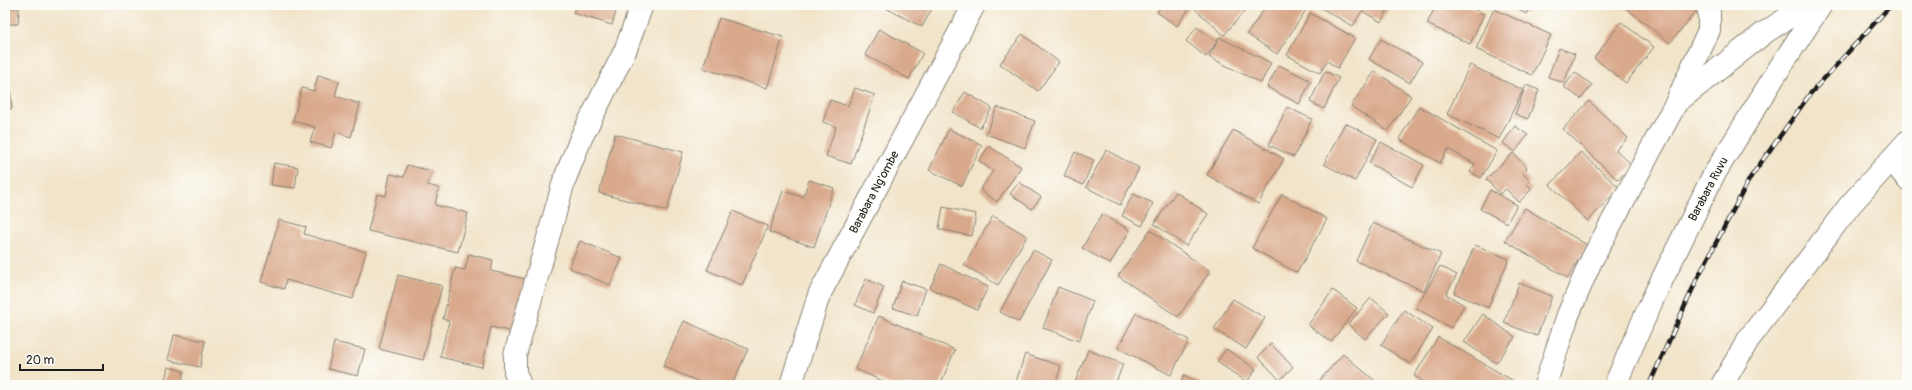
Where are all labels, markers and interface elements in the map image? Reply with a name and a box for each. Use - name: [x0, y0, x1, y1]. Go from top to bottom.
- street label: Barabara Ng'ombe: [846, 148, 903, 236]
- street label: Barabara Ruvu: [1685, 155, 1732, 224]
- scale bar: [20, 346, 103, 372]
- text: 20 m: [26, 353, 55, 368]

